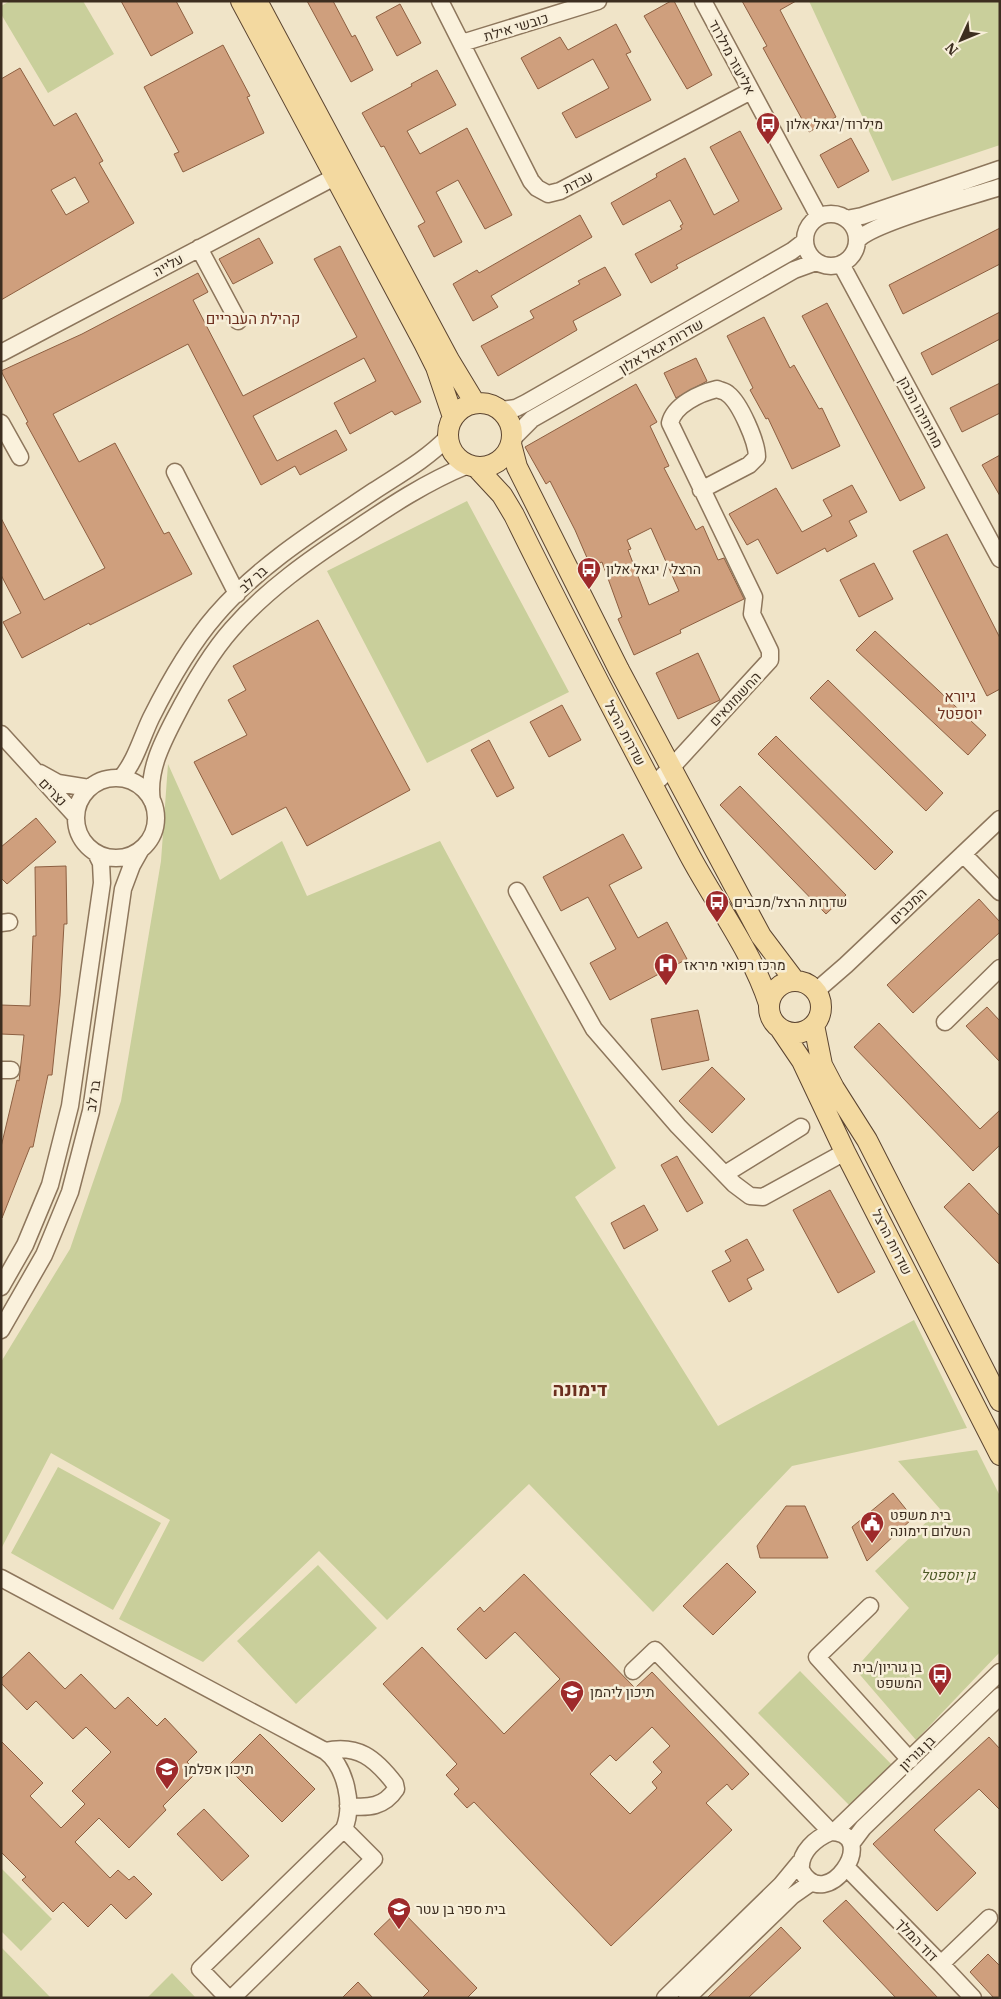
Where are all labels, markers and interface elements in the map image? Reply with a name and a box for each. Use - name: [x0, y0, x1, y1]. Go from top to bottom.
- street label: כובשי אילת: [481, 9, 551, 45]
- north arrow: [936, 15, 986, 65]
- street label: אליעזר מילרוד: [705, 17, 759, 98]
- text: N: [941, 39, 962, 59]
- bus stop icon: מילרוד/יגאל אלון: [755, 111, 781, 145]
- place label: מילרוד/יגאל אלון: [786, 115, 883, 133]
- street label: עבדת: [560, 167, 596, 197]
- street label: עלייה: [150, 250, 186, 280]
- district label: קהילת העבריים: [206, 309, 300, 328]
- street label: שדרות יגאל אלון: [615, 315, 707, 377]
- street label: מתיתיהו הכהן: [895, 373, 947, 451]
- bus stop icon: הרצל / יגאל אלון: [576, 556, 602, 590]
- place label: הרצל / יגאל אלון: [606, 560, 701, 578]
- street label: בר לב: [235, 561, 271, 596]
- street label: החשמונאים: [705, 668, 765, 730]
- district label: גיורא יוספטל: [938, 687, 982, 723]
- street label: שדרות הרצל: [600, 697, 650, 769]
- street label: נצרים: [35, 774, 71, 810]
- street label: המכבים: [886, 884, 930, 928]
- bus stop icon: שדרות הרצל/מכבים: [704, 889, 730, 923]
- place label: שדרות הרצל/מכבים: [734, 893, 847, 911]
- hospital icon: מרכז רפואי מיראז: [653, 952, 679, 986]
- place label: מרכז רפואי מיראז: [684, 956, 786, 974]
- street label: בר לב: [82, 1078, 104, 1113]
- street label: שדרות הרצל: [868, 1206, 916, 1278]
- district label: דימונה: [552, 1377, 608, 1401]
- place label: בית משפט השלום דימונה: [890, 1506, 971, 1540]
- public building icon: בית משפט השלום דימונה: [859, 1510, 885, 1544]
- park label: גן יוספטל: [921, 1566, 977, 1584]
- place label: בן גוריון/בית המשפט: [853, 1658, 923, 1692]
- bus stop icon: בן גוריון/בית המשפט: [927, 1662, 953, 1696]
- school or university icon: תיכון ליהמן: [559, 1679, 585, 1713]
- place label: תיכון ליהמן: [590, 1683, 654, 1701]
- street label: בן גוריון: [895, 1731, 939, 1775]
- school or university icon: תיכון אפלמן: [154, 1756, 180, 1790]
- place label: תיכון אפלמן: [184, 1760, 254, 1778]
- school or university icon: בית ספר בן עטר: [386, 1896, 412, 1930]
- place label: בית ספר בן עטר: [416, 1900, 506, 1918]
- street label: דוד המלך: [892, 1915, 942, 1965]

